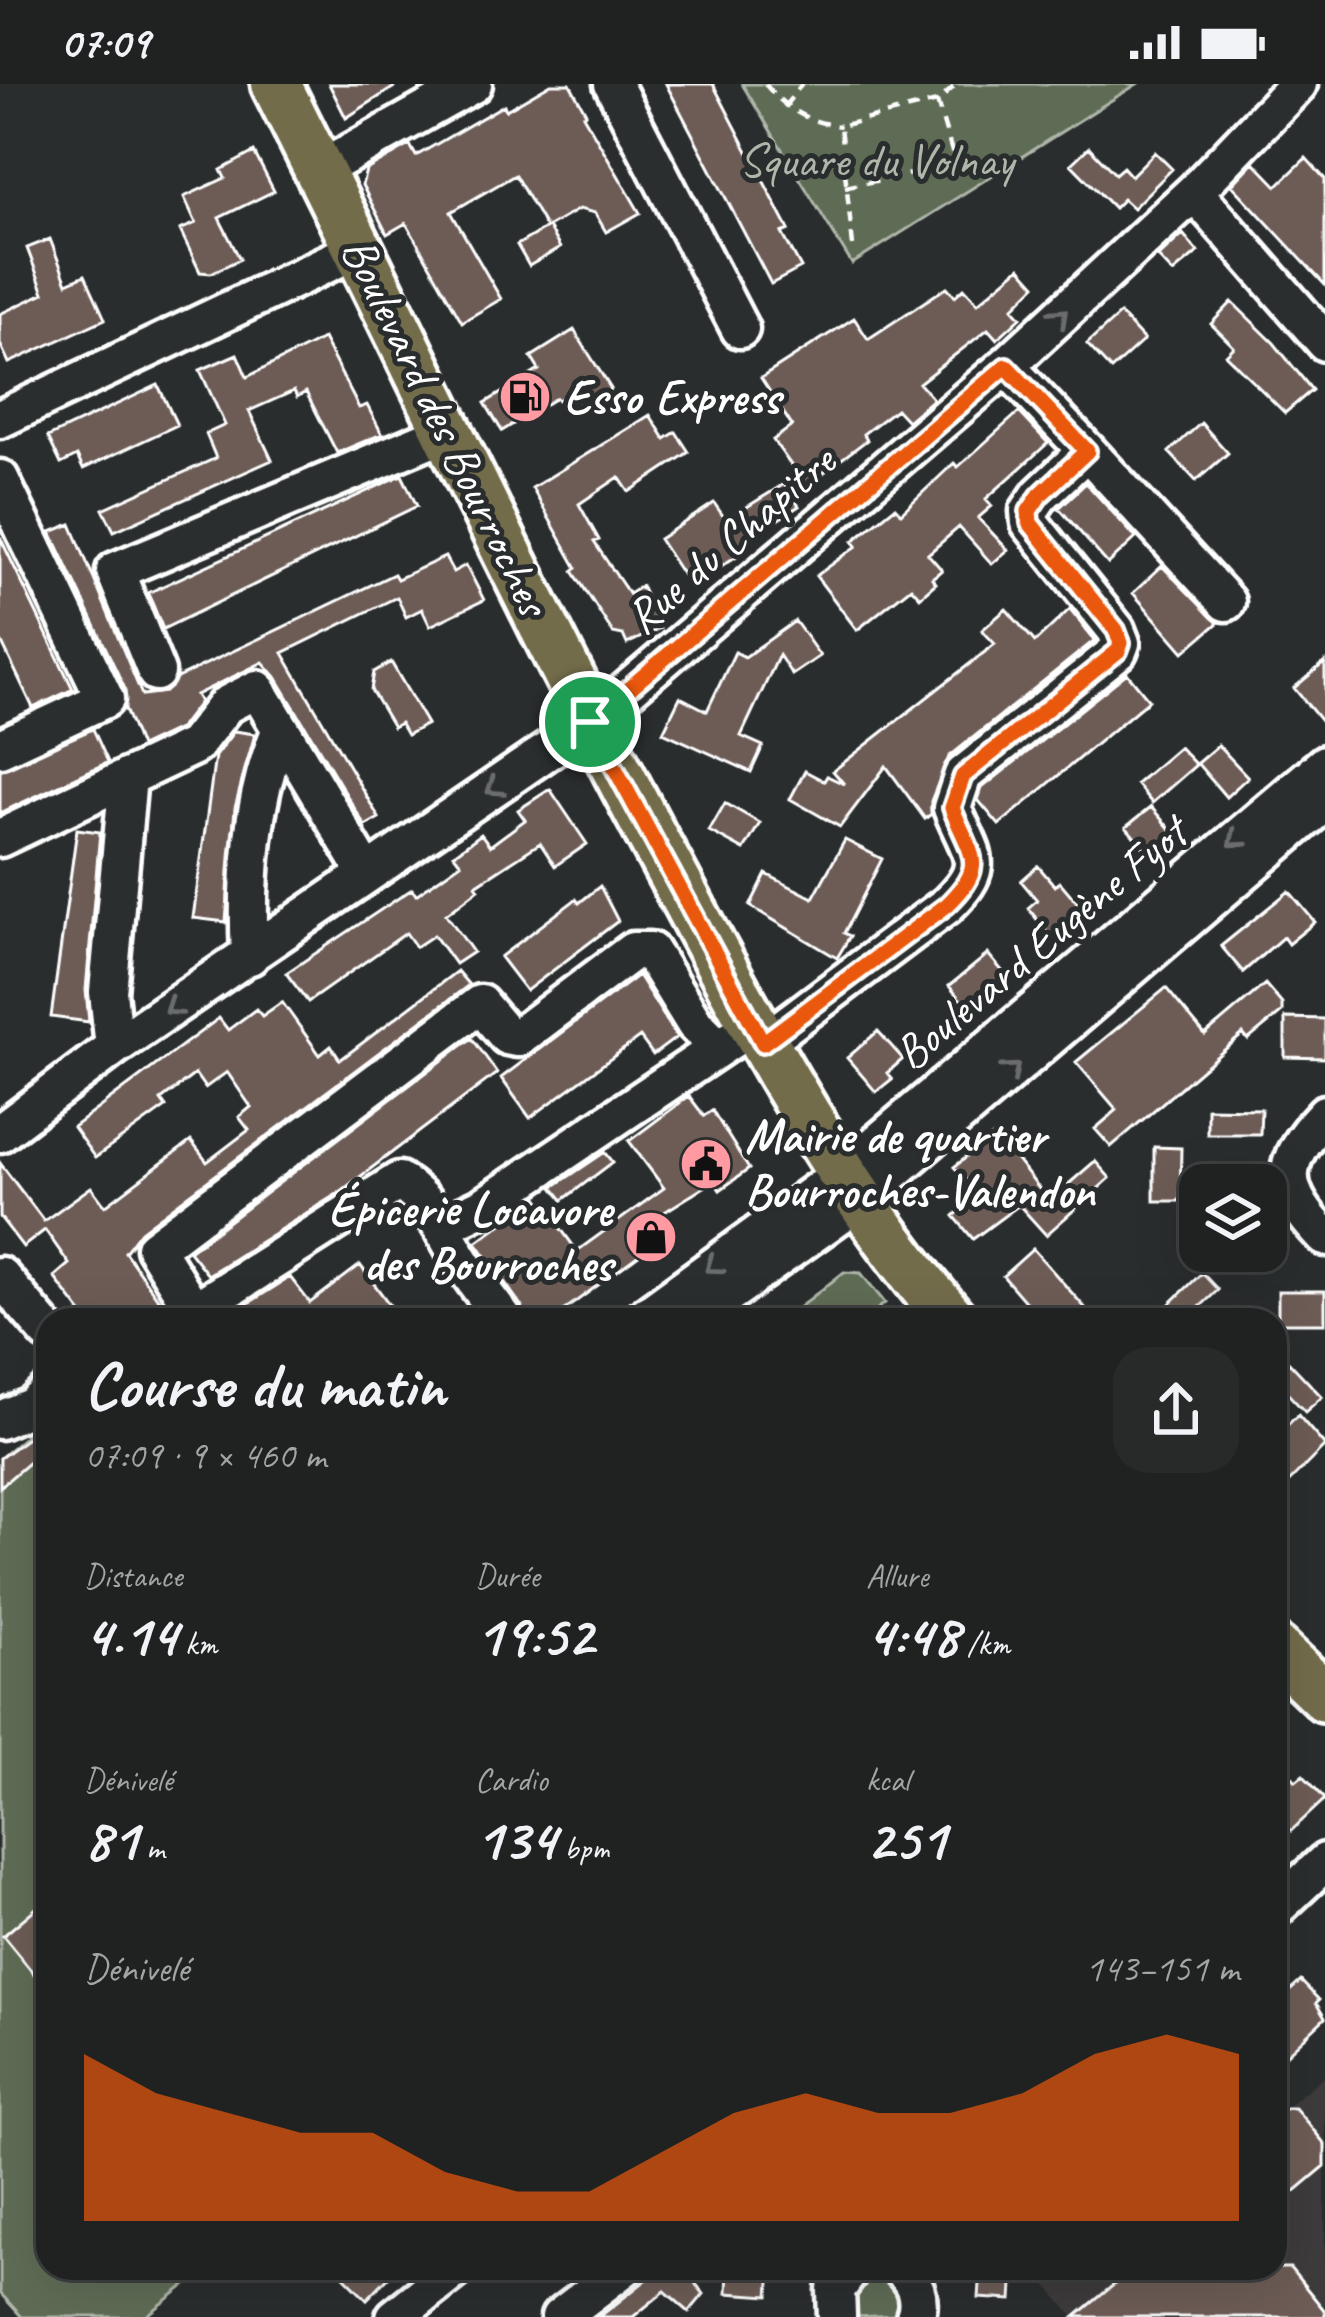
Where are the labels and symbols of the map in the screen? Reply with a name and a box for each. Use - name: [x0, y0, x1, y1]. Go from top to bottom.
- park label: Square du Volnay: [739, 130, 1017, 190]
- street label: Boulevard des Bourroches: [328, 227, 565, 628]
- one-way arrow: [1046, 308, 1068, 330]
- place label: Esso Express: [564, 367, 784, 427]
- fuel station icon: Esso Express: [497, 369, 553, 425]
- street label: Rue du Chapitre: [613, 429, 850, 647]
- pin: [539, 671, 641, 773]
- one-way arrow: [485, 774, 507, 796]
- street label: Boulevard Eugène Fyot: [881, 799, 1203, 1083]
- one-way arrow: [1228, 825, 1250, 847]
- one-way arrow: [163, 994, 185, 1016]
- one-way arrow: [998, 1062, 1020, 1084]
- place label: Mairie de quartier Bourroches-Valendon: [745, 1106, 1097, 1221]
- public building icon: Mairie de quartier Bourroches-Valendon: [678, 1136, 734, 1192]
- place label: Épicerie Locavore des Bourroches: [329, 1179, 616, 1294]
- shop icon: Épicerie Locavore des Bourroches: [623, 1209, 679, 1265]
- one-way arrow: [705, 1252, 726, 1274]

